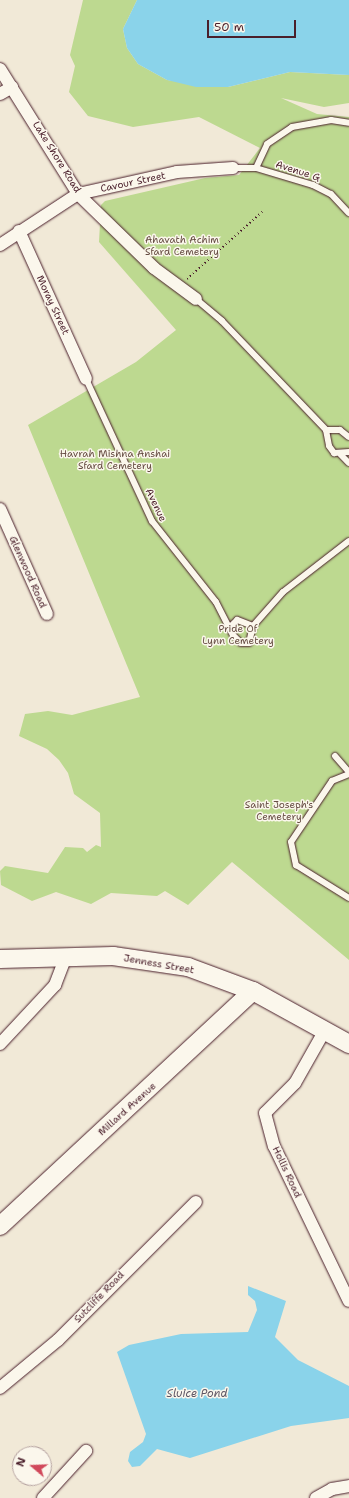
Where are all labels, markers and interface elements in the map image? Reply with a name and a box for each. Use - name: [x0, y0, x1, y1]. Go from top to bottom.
- scale bar: [209, 12, 298, 38]
- text: 50 m: [214, 19, 244, 35]
- street label: Lake Shore Road: [30, 119, 84, 195]
- street label: Avenue G: [274, 158, 322, 184]
- street label: Cavour Street: [99, 169, 167, 195]
- park label: Ahavath Achim Sfard Cemetery: [145, 233, 219, 256]
- street label: Moray Street: [34, 273, 72, 337]
- park label: Havrah Mishna Anshai Sfard Cemetery: [60, 447, 170, 470]
- street label: Avenue: [143, 487, 169, 523]
- street label: Glenwood Road: [7, 534, 49, 610]
- park label: Pride Of Lynn Cemetery: [202, 622, 274, 646]
- park label: Saint Joseph's Cemetery: [245, 798, 313, 822]
- street label: Jenness Street: [123, 952, 195, 976]
- street label: Millard Avenue: [96, 1080, 158, 1138]
- street label: Hollis Road: [270, 1144, 304, 1200]
- street label: Sutcliffe Road: [71, 1269, 127, 1325]
- water label: Sluice Pond: [167, 1387, 227, 1401]
- north arrow: [12, 1446, 52, 1486]
- text: N: [13, 1456, 30, 1469]

